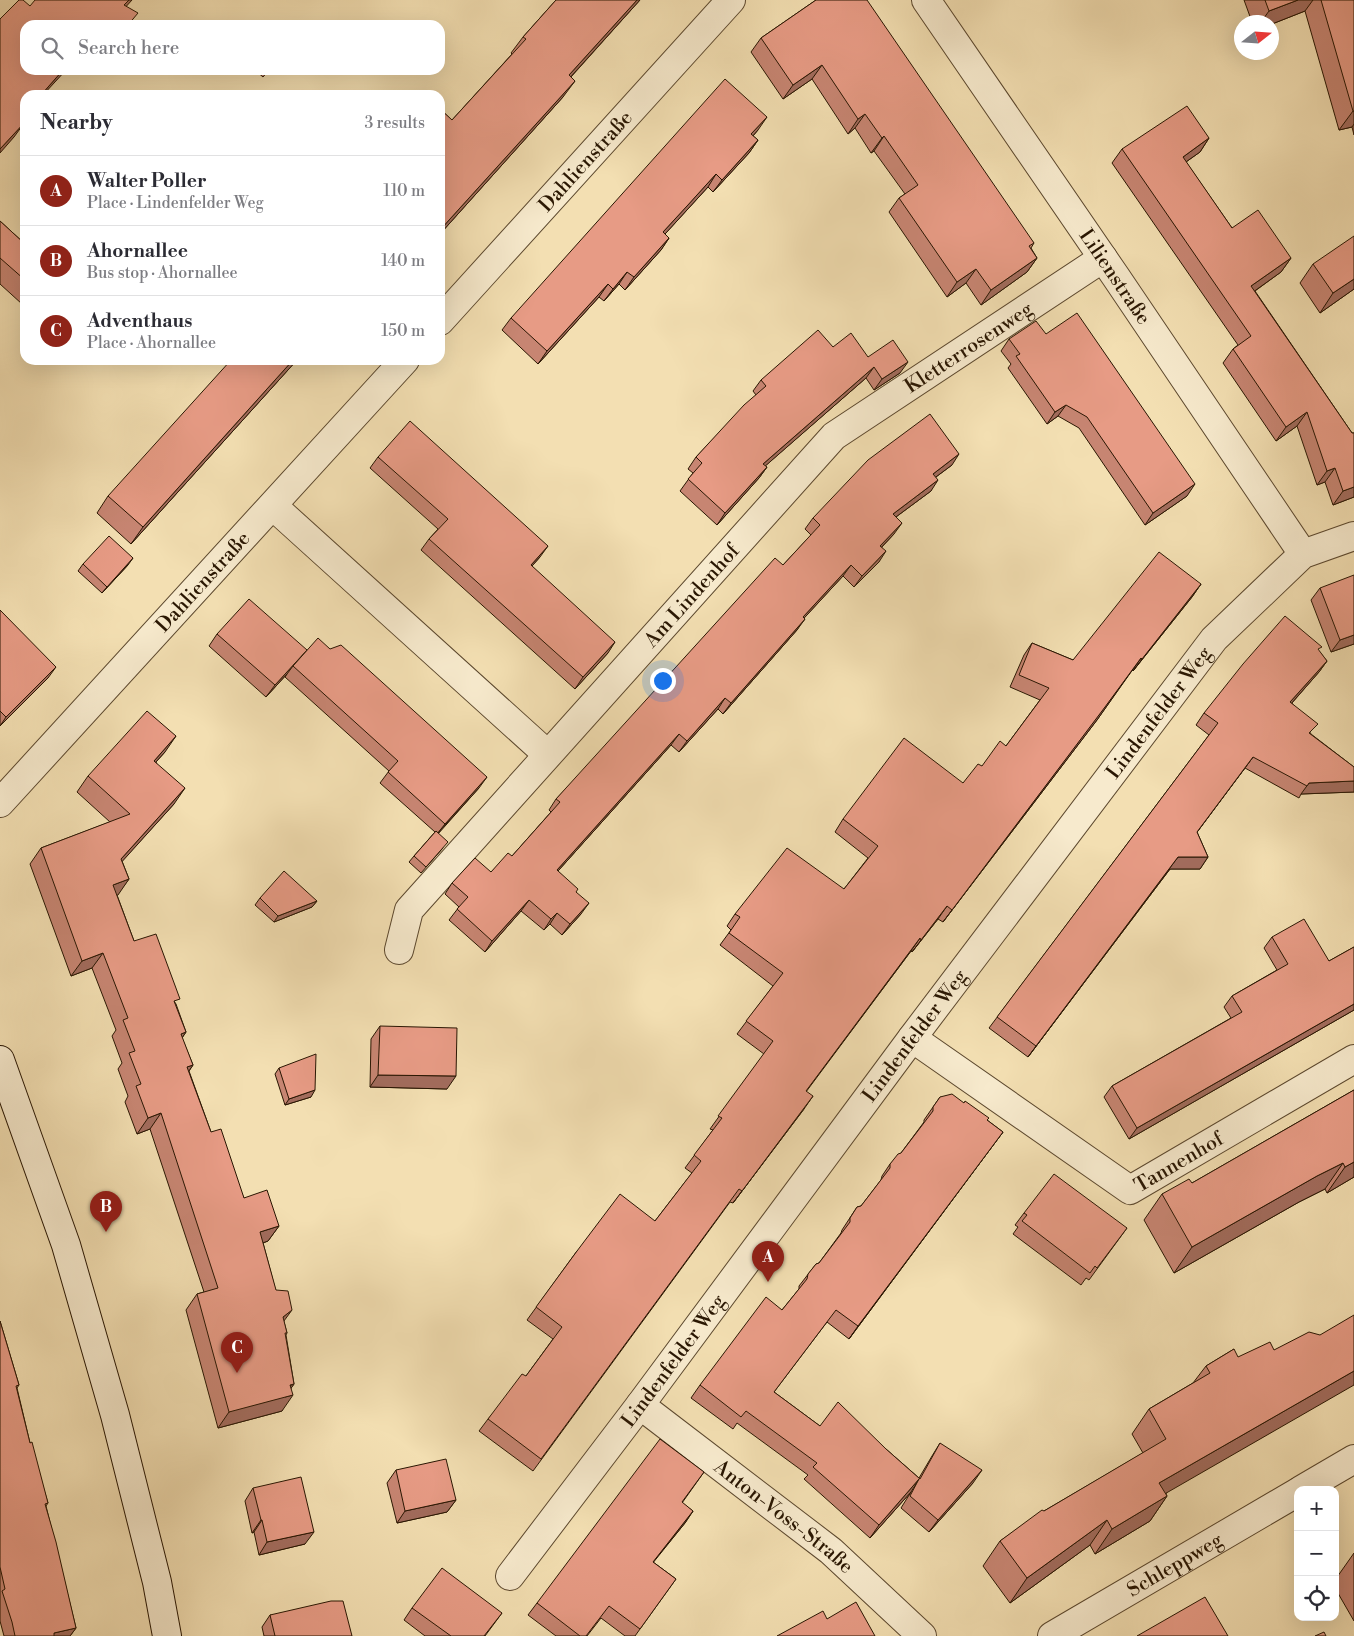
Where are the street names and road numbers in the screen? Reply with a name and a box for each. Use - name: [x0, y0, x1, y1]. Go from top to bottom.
- street label: Dahlienstraße: [534, 106, 638, 218]
- street label: Lilienstraße: [1073, 224, 1156, 330]
- street label: Kletterrosenweg: [900, 297, 1038, 400]
- street label: Dahlienstraße: [151, 527, 256, 638]
- street label: Am Lindenhof: [639, 539, 746, 654]
- street label: Lindenfelder Weg: [1102, 642, 1218, 784]
- street label: Lindenfelder Weg: [858, 965, 974, 1108]
- street label: Tannenhof: [1130, 1127, 1229, 1199]
- street label: Lindenfelder Weg: [616, 1289, 732, 1433]
- street label: Anton-Voss-Straße: [708, 1454, 858, 1580]
- street label: Schleppweg: [1123, 1528, 1228, 1603]

